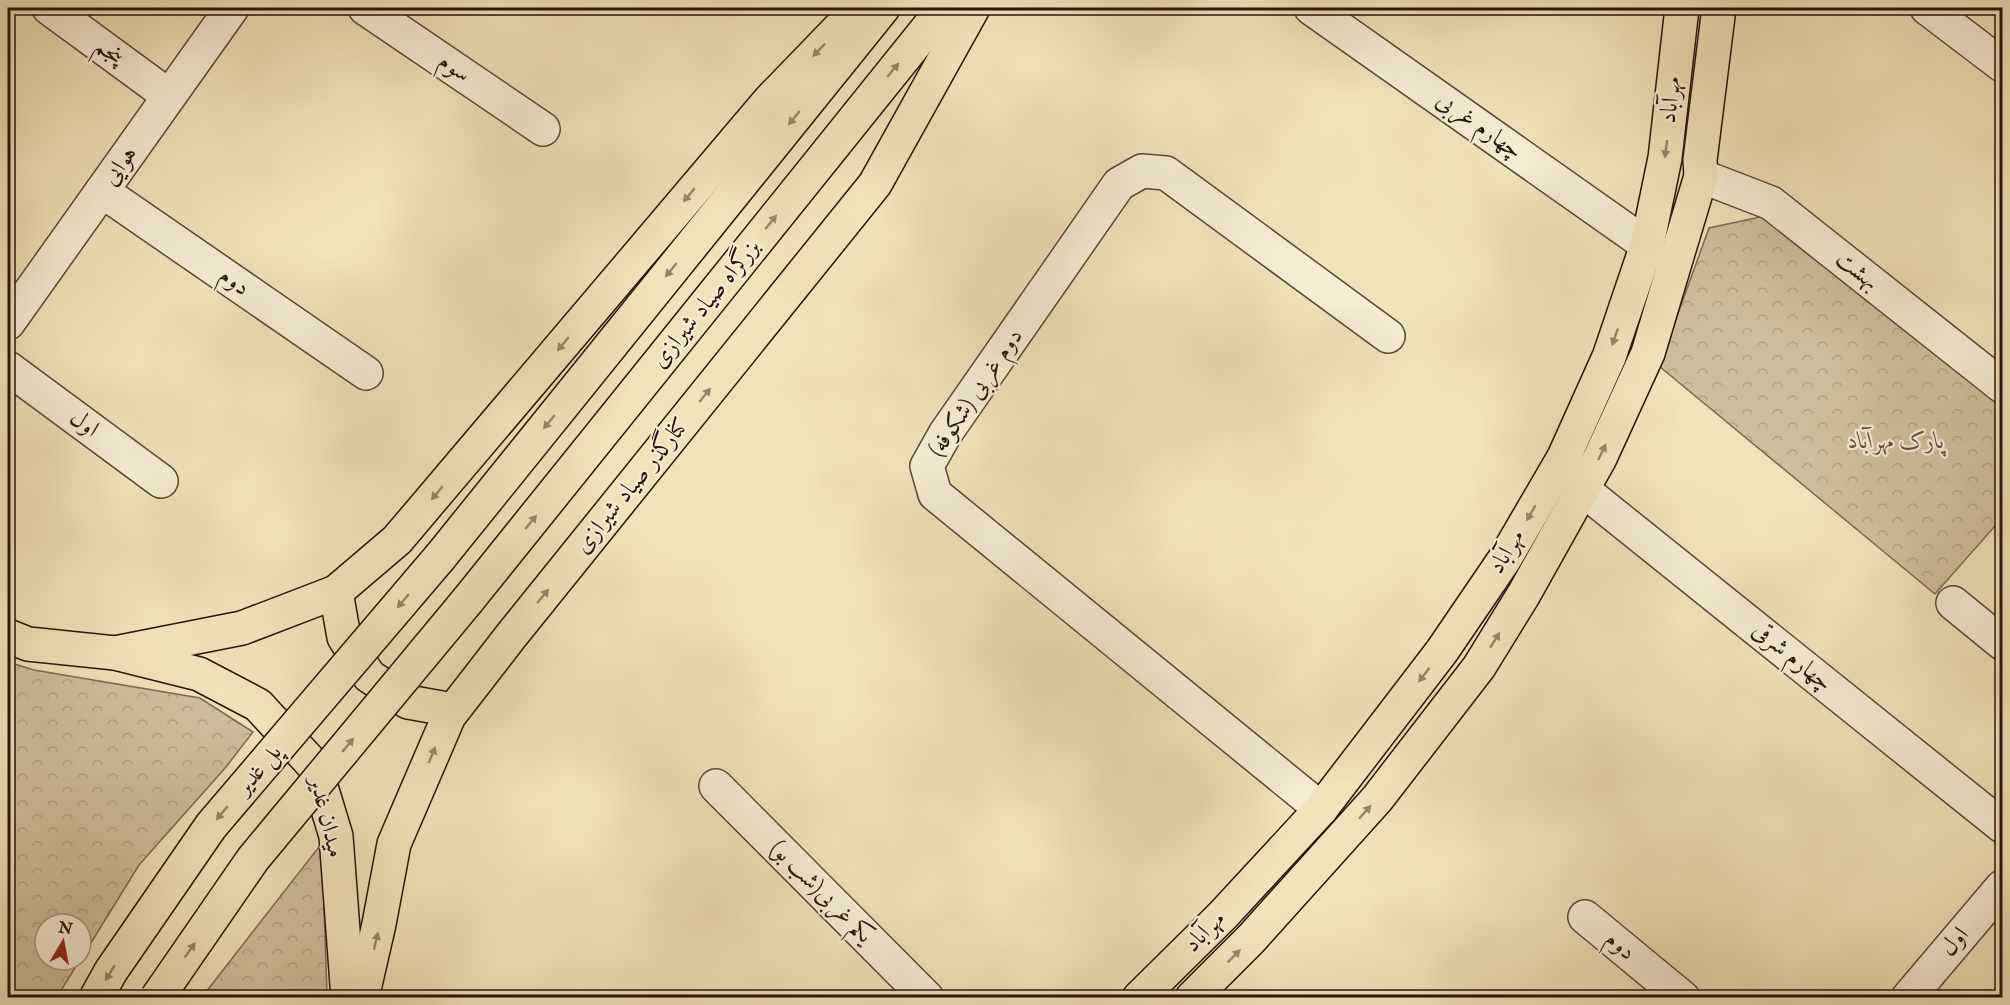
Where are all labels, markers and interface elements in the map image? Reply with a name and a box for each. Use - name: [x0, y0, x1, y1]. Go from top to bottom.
- street label: پنجم: [85, 31, 131, 78]
- one-way arrow: [812, 42, 826, 56]
- street label: سوم: [430, 46, 476, 93]
- one-way arrow: [887, 63, 899, 78]
- street label: مهرآباد: [1653, 75, 1689, 125]
- street label: چهارم غربی: [1427, 85, 1528, 170]
- one-way arrow: [788, 111, 800, 126]
- street label: هوایی: [95, 140, 145, 192]
- one-way arrow: [1661, 140, 1670, 159]
- one-way arrow: [683, 187, 696, 202]
- one-way arrow: [764, 215, 777, 230]
- street label: بزرگراه صیاد شیرازی: [643, 232, 768, 375]
- street label: بهشت: [1829, 244, 1885, 298]
- street label: دوم: [210, 260, 256, 307]
- one-way arrow: [665, 262, 678, 278]
- street label: دوم غربی (شکوفه): [922, 323, 1034, 466]
- one-way arrow: [1610, 328, 1620, 346]
- one-way arrow: [557, 336, 570, 352]
- one-way arrow: [699, 387, 712, 403]
- street label: اول: [63, 403, 105, 445]
- street label: کنارگذر صیاد شیرازی: [565, 410, 696, 560]
- one-way arrow: [542, 414, 555, 430]
- park label: پارک مهرآباد: [1848, 426, 1947, 457]
- one-way arrow: [1598, 444, 1607, 461]
- one-way arrow: [431, 485, 444, 501]
- one-way arrow: [1527, 504, 1537, 521]
- one-way arrow: [524, 514, 537, 530]
- street label: مهرآباد: [1481, 524, 1533, 580]
- one-way arrow: [537, 588, 550, 604]
- one-way arrow: [397, 593, 410, 608]
- street label: چهارم شرقی: [1743, 615, 1839, 702]
- one-way arrow: [1490, 632, 1501, 648]
- one-way arrow: [1418, 667, 1430, 683]
- street label: پل غدیر: [227, 737, 290, 804]
- one-way arrow: [341, 737, 354, 753]
- one-way arrow: [428, 747, 437, 764]
- street label: میدان غدیر: [300, 770, 351, 861]
- one-way arrow: [216, 805, 229, 820]
- one-way arrow: [1358, 805, 1371, 820]
- street label: یکم غربی(شب بو): [759, 834, 880, 955]
- street label: مهرآباد: [1177, 904, 1233, 960]
- north arrow: [33, 912, 93, 972]
- text: N: [56, 918, 74, 940]
- street label: اول: [1934, 921, 1976, 963]
- street label: دوم: [1595, 924, 1642, 971]
- one-way arrow: [371, 931, 381, 950]
- one-way arrow: [184, 942, 196, 958]
- one-way arrow: [1226, 950, 1240, 964]
- one-way arrow: [105, 965, 116, 981]

